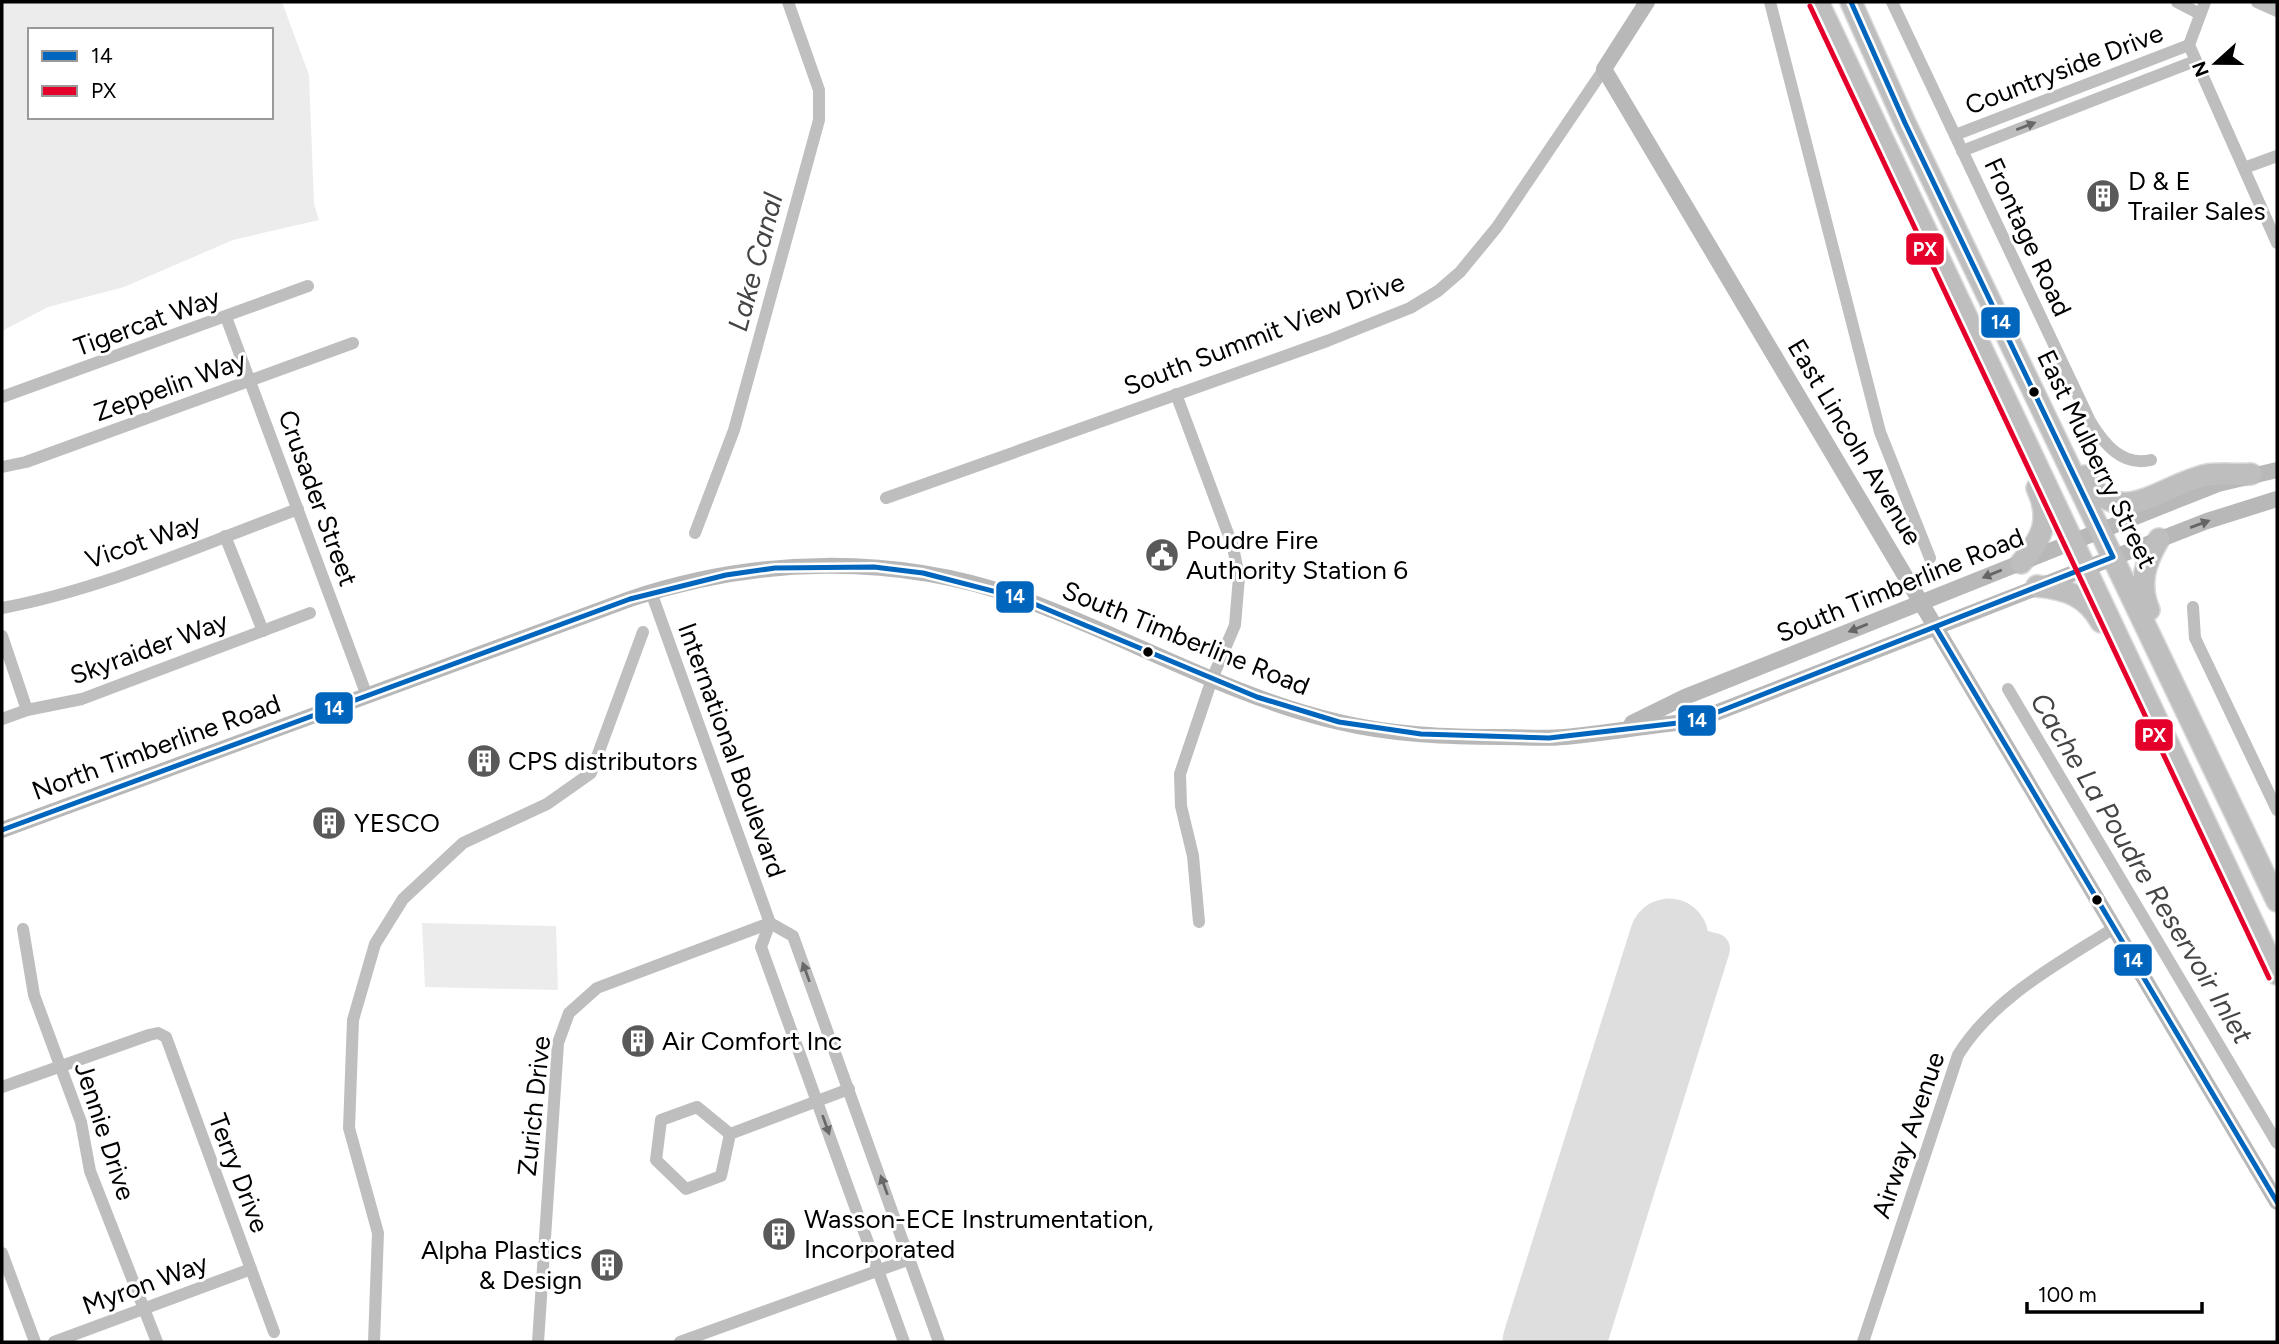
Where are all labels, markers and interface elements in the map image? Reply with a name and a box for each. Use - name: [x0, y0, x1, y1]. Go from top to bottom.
- street label: Countryside Drive: [1961, 17, 2167, 121]
- legend: [28, 28, 273, 119]
- north arrow: [2181, 28, 2251, 98]
- text: 14: [91, 43, 113, 68]
- text: N: [2187, 58, 2214, 80]
- text: PX: [91, 78, 116, 103]
- one-way arrow: [2015, 121, 2036, 132]
- street label: Frontage Road: [1977, 153, 2079, 321]
- place label: D & E Trailer Sales: [2128, 165, 2266, 227]
- building icon: D & E Trailer Sales: [2084, 177, 2122, 215]
- water label: Lake Canal: [720, 189, 790, 335]
- line badge: PX: [1905, 232, 1945, 266]
- text: PX: [1913, 238, 1937, 261]
- street label: South Summit View Drive: [1119, 266, 1409, 402]
- street label: Tigercat Way: [70, 281, 225, 363]
- line badge: 14: [1980, 306, 2021, 339]
- text: 14: [1991, 311, 2011, 334]
- street label: East Lincoln Avenue: [1781, 333, 1929, 551]
- street label: Zeppelin Way: [90, 344, 251, 428]
- street label: East Mulberry Street: [2030, 345, 2164, 574]
- unlabelled marker: [2027, 385, 2041, 399]
- street label: Crusader Street: [271, 406, 365, 590]
- street label: Vicot Way: [81, 506, 205, 576]
- one-way arrow: [2189, 518, 2210, 529]
- street label: South Timberline Road: [1772, 521, 2028, 649]
- place label: Poudre Fire Authority Station 6: [1186, 524, 1408, 586]
- public building icon: Poudre Fire Authority Station 6: [1143, 536, 1181, 574]
- one-way arrow: [1981, 569, 2002, 580]
- street label: South Timberline Road: [1058, 574, 1314, 702]
- line badge: 14: [995, 580, 1035, 614]
- text: 14: [1005, 585, 1025, 608]
- street label: Skyraider Way: [66, 605, 233, 691]
- street label: International Boulevard: [671, 618, 793, 882]
- one-way arrow: [1848, 622, 1868, 634]
- unlabelled marker: [1141, 645, 1155, 659]
- water label: Cache La Poudre Reservoir Inlet: [2024, 686, 2261, 1050]
- street label: North Timberline Road: [27, 687, 285, 807]
- line badge: 14: [314, 691, 354, 725]
- text: 14: [324, 697, 344, 720]
- line badge: 14: [1677, 704, 1717, 737]
- text: 14: [1687, 709, 1707, 732]
- line badge: PX: [2134, 718, 2174, 752]
- text: PX: [2142, 724, 2166, 747]
- building icon: CPS distributors: [465, 742, 503, 780]
- place label: CPS distributors: [508, 745, 698, 777]
- building icon: YESCO: [310, 804, 348, 842]
- place label: YESCO: [354, 807, 440, 839]
- unlabelled marker: [2090, 893, 2104, 907]
- line badge: 14: [2113, 943, 2153, 977]
- text: 14: [2123, 949, 2143, 972]
- one-way arrow: [800, 961, 811, 982]
- building icon: Air Comfort Inc: [619, 1022, 657, 1060]
- place label: Air Comfort Inc: [662, 1025, 842, 1057]
- street label: Zurich Drive: [511, 1034, 557, 1178]
- street label: Airway Avenue: [1865, 1048, 1951, 1222]
- street label: Jennie Drive: [68, 1058, 142, 1204]
- street label: Terry Drive: [202, 1109, 276, 1237]
- one-way arrow: [821, 1114, 832, 1135]
- one-way arrow: [878, 1175, 889, 1196]
- place label: Wasson-ECE Instrumentation, Incorporated: [804, 1203, 1154, 1265]
- building icon: Wasson-ECE Instrumentation, Incorporated: [760, 1215, 798, 1253]
- place label: Alpha Plastics & Design: [421, 1234, 582, 1296]
- street label: Myron Way: [78, 1246, 212, 1321]
- building icon: Alpha Plastics & Design: [588, 1246, 626, 1284]
- scale bar: [2027, 1270, 2202, 1314]
- text: 100 m: [2038, 1282, 2097, 1307]

